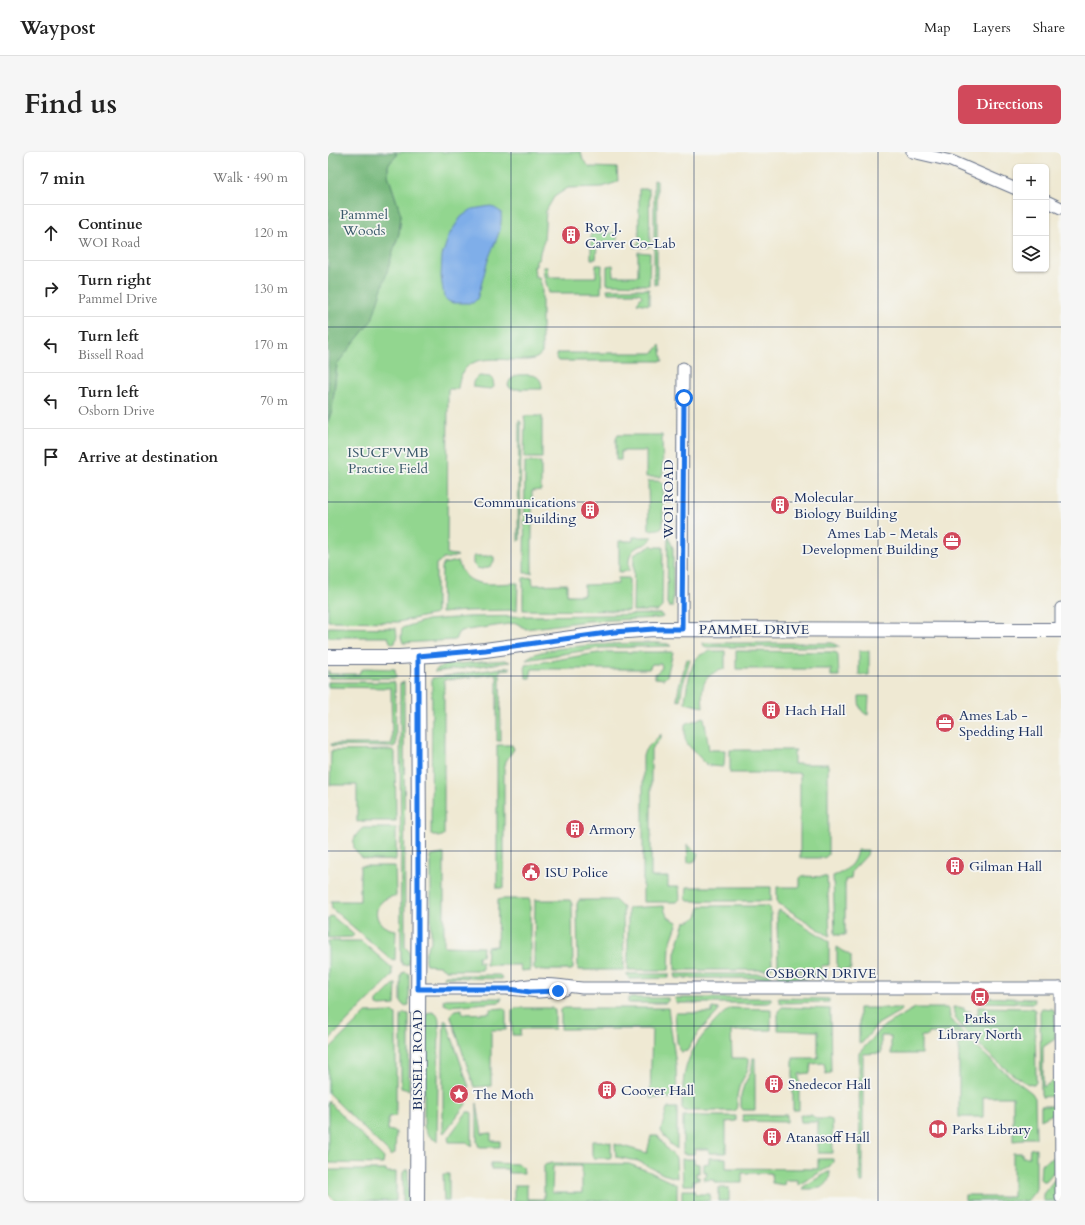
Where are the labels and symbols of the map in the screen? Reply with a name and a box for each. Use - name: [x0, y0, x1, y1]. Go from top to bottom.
- park label: Pammel Woods: [340, 205, 388, 240]
- place label: Roy J. Carver Co-Lab: [585, 218, 676, 253]
- building icon: Roy J. Carver Co-Lab: [560, 224, 582, 246]
- route start: [675, 389, 693, 407]
- park label: ISUCF'V'MB Practice Field: [347, 443, 429, 478]
- street label: WOI ROAD: [659, 459, 678, 540]
- place label: Molecular Biology Building: [794, 488, 897, 523]
- place label: Communications Building: [473, 493, 576, 528]
- building icon: Molecular Biology Building: [769, 494, 791, 516]
- building icon: Communications Building: [579, 499, 601, 521]
- place label: Ames Lab - Metals Development Building: [802, 524, 938, 559]
- office icon: Ames Lab - Metals Development Building: [941, 530, 963, 552]
- street label: PAMMEL DRIVE: [699, 620, 809, 639]
- building icon: Hach Hall: [760, 699, 782, 721]
- place label: Hach Hall: [785, 701, 846, 720]
- place label: Ames Lab - Spedding Hall: [959, 706, 1044, 741]
- office icon: Ames Lab - Spedding Hall: [934, 712, 956, 734]
- building icon: Armory: [564, 818, 586, 840]
- place label: Armory: [589, 820, 637, 839]
- building icon: Gilman Hall: [944, 855, 966, 877]
- place label: Gilman Hall: [969, 857, 1043, 876]
- public building icon: ISU Police: [520, 861, 542, 883]
- place label: ISU Police: [545, 863, 608, 882]
- street label: OSBORN DRIVE: [766, 964, 877, 983]
- route end: [549, 982, 567, 1000]
- bus stop icon: Parks Library North: [969, 986, 991, 1008]
- place label: Parks Library North: [938, 1009, 1022, 1044]
- street label: BISSELL ROAD: [408, 1010, 427, 1110]
- building icon: Snedecor Hall: [763, 1073, 785, 1095]
- place label: Snedecor Hall: [788, 1075, 871, 1094]
- building icon: Coover Hall: [596, 1079, 618, 1101]
- place label: Coover Hall: [621, 1081, 694, 1100]
- place icon: The Moth: [448, 1083, 470, 1105]
- place label: The Moth: [473, 1085, 534, 1104]
- library icon: Parks Library: [927, 1118, 949, 1140]
- place label: Parks Library: [952, 1120, 1032, 1139]
- building icon: Atanasoff Hall: [761, 1126, 783, 1148]
- place label: Atanasoff Hall: [786, 1128, 870, 1147]

